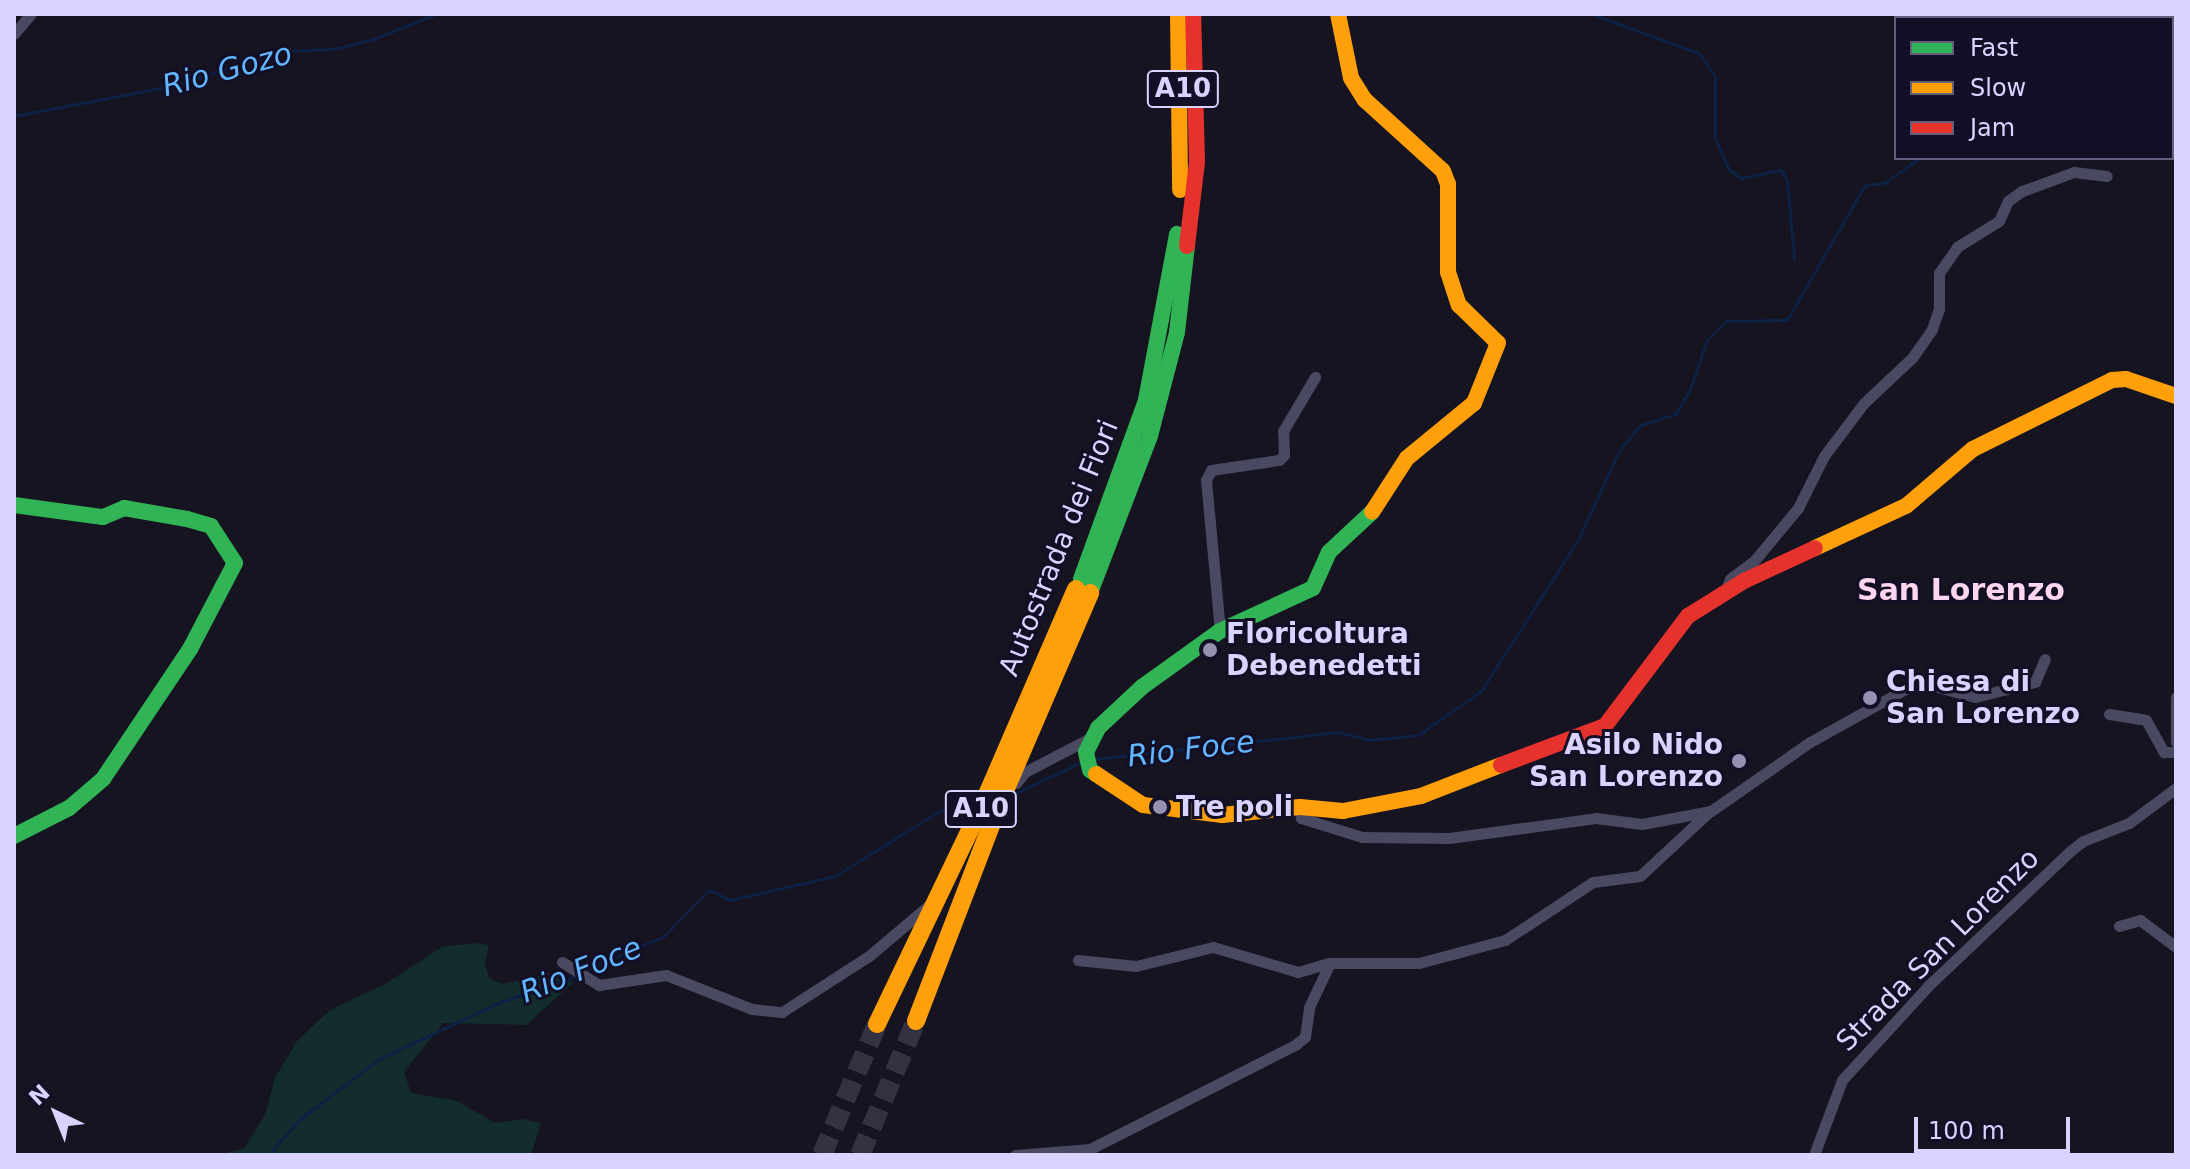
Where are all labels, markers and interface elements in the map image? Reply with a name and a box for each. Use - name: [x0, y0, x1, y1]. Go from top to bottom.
- legend: [1894, 16, 2174, 160]
- text: Fast: [1970, 34, 2018, 62]
- water label: Rio Gozo: [158, 35, 296, 105]
- road number: A10: [1145, 67, 1221, 111]
- text: Slow: [1970, 74, 2026, 102]
- text: Jam: [1970, 114, 2015, 142]
- street label: Autostrada dei Fiori: [992, 415, 1126, 681]
- district label: San Lorenzo: [1857, 572, 2065, 608]
- place label: Floricoltura Debenedetti: [1226, 617, 1422, 683]
- marker: Floricoltura Debenedetti: [1201, 641, 1219, 659]
- place label: Chiesa di San Lorenzo: [1886, 665, 2080, 731]
- marker: Chiesa di San Lorenzo: [1861, 689, 1879, 707]
- water label: Rio Foce: [1125, 723, 1257, 775]
- place label: Asilo Nido San Lorenzo: [1529, 728, 1723, 794]
- marker: Asilo Nido San Lorenzo: [1730, 752, 1748, 770]
- road number: A10: [943, 787, 1019, 831]
- place label: Tre poli: [1176, 790, 1293, 824]
- marker: Tre poli: [1151, 798, 1169, 816]
- street label: Strada San Lorenzo: [1830, 842, 2046, 1058]
- water label: Rio Foce: [515, 929, 647, 1011]
- north arrow: [16, 1073, 96, 1153]
- text: N: [24, 1080, 55, 1111]
- scale bar: [1918, 1101, 2074, 1151]
- text: 100 m: [1928, 1117, 2005, 1145]

